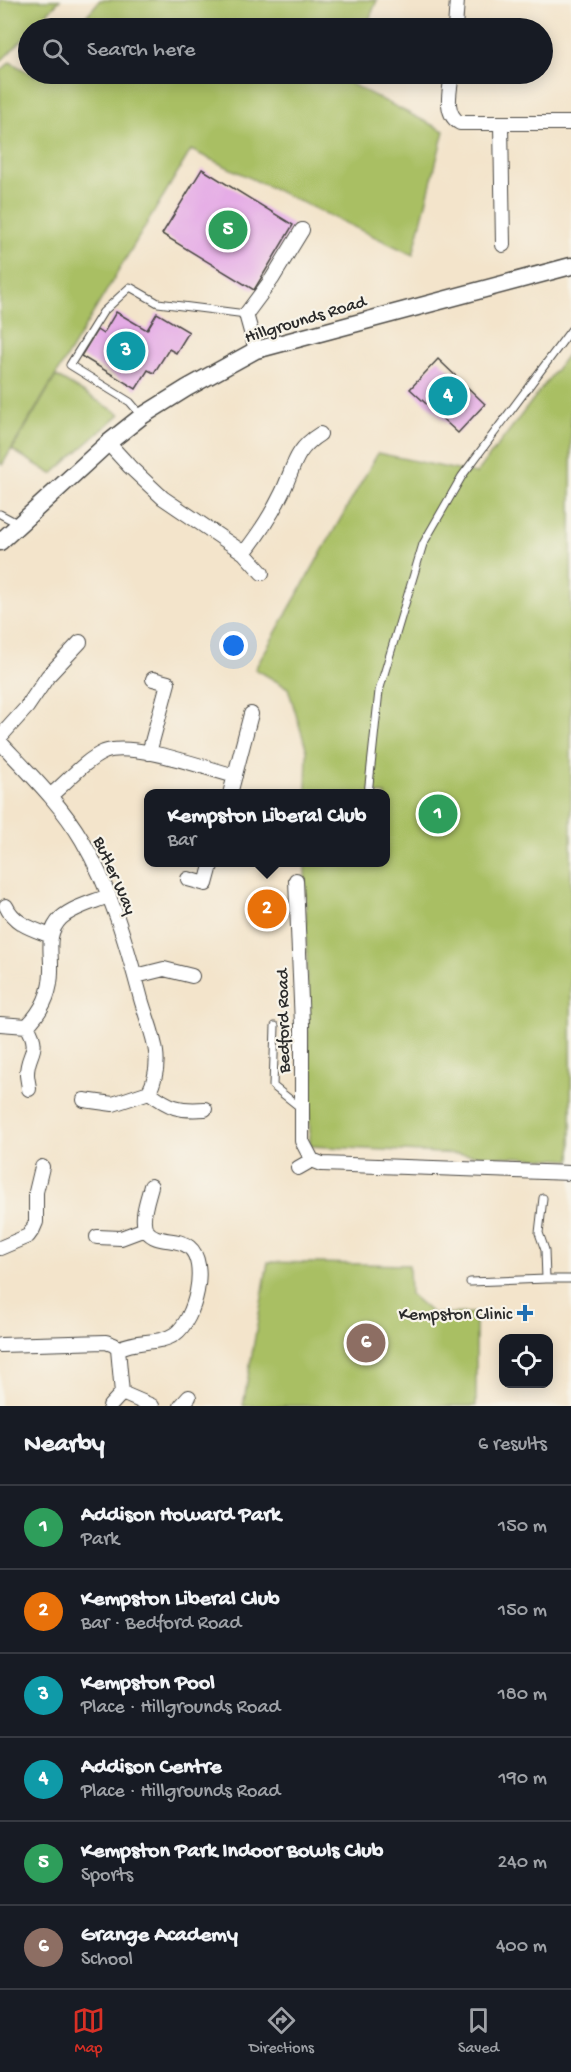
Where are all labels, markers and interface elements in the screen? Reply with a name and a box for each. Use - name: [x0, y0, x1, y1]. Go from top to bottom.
- search box: [18, 18, 553, 84]
- icon: search: [39, 35, 72, 68]
- text: Search here: [87, 38, 195, 64]
- pin: 5: [208, 208, 248, 252]
- street label: Hillgrounds Road: [243, 292, 370, 349]
- pin: 3: [106, 328, 146, 374]
- pin: 4: [428, 374, 468, 418]
- your location: [219, 631, 248, 660]
- popup: [144, 789, 390, 867]
- pin: 1: [418, 792, 458, 836]
- text: Kempston Liberal Club: [168, 804, 366, 830]
- text: Bar: [168, 830, 196, 853]
- street label: Butler Way: [87, 833, 140, 918]
- pin: 2: [248, 886, 286, 932]
- street label: Bedford Road: [273, 967, 296, 1074]
- marker: Kempston Clinic: [516, 1304, 534, 1322]
- place label: Kempston Clinic: [399, 1305, 513, 1326]
- pin: 6: [346, 1320, 386, 1366]
- map controls: [499, 1334, 553, 1388]
- button: locate: [499, 1334, 553, 1388]
- text: Nearby: [24, 1430, 105, 1461]
- text: 6 results: [478, 1434, 547, 1457]
- text: Addison Howard Park: [81, 1503, 281, 1529]
- text: 1: [39, 1516, 48, 1539]
- text: 150 m: [498, 1516, 547, 1539]
- text: Park: [81, 1529, 119, 1552]
- text: Kempston Liberal Club: [81, 1587, 280, 1613]
- text: 2: [39, 1600, 48, 1623]
- text: 150 m: [498, 1600, 547, 1623]
- text: Bar · Bedford Road: [81, 1613, 241, 1636]
- text: Kempston Pool: [81, 1671, 215, 1697]
- text: 3: [38, 1684, 49, 1707]
- text: 180 m: [498, 1684, 547, 1707]
- text: Place · Hillgrounds Road: [81, 1697, 280, 1720]
- text: Addison Centre: [81, 1755, 222, 1781]
- text: 4: [39, 1768, 48, 1791]
- text: 190 m: [499, 1768, 547, 1791]
- text: Place · Hillgrounds Road: [81, 1781, 280, 1804]
- text: Kempston Park Indoor Bowls Club: [81, 1839, 383, 1865]
- text: 5: [38, 1852, 49, 1875]
- text: 240 m: [497, 1852, 547, 1875]
- text: Sports: [81, 1865, 133, 1888]
- text: Grange Academy: [81, 1923, 238, 1949]
- text: 6: [38, 1936, 49, 1959]
- text: 400 m: [496, 1936, 547, 1959]
- text: School: [81, 1949, 133, 1972]
- tab: Map: [72, 2004, 105, 2059]
- tab: Directions: [249, 2004, 314, 2059]
- tab: Saved: [458, 2004, 499, 2059]

